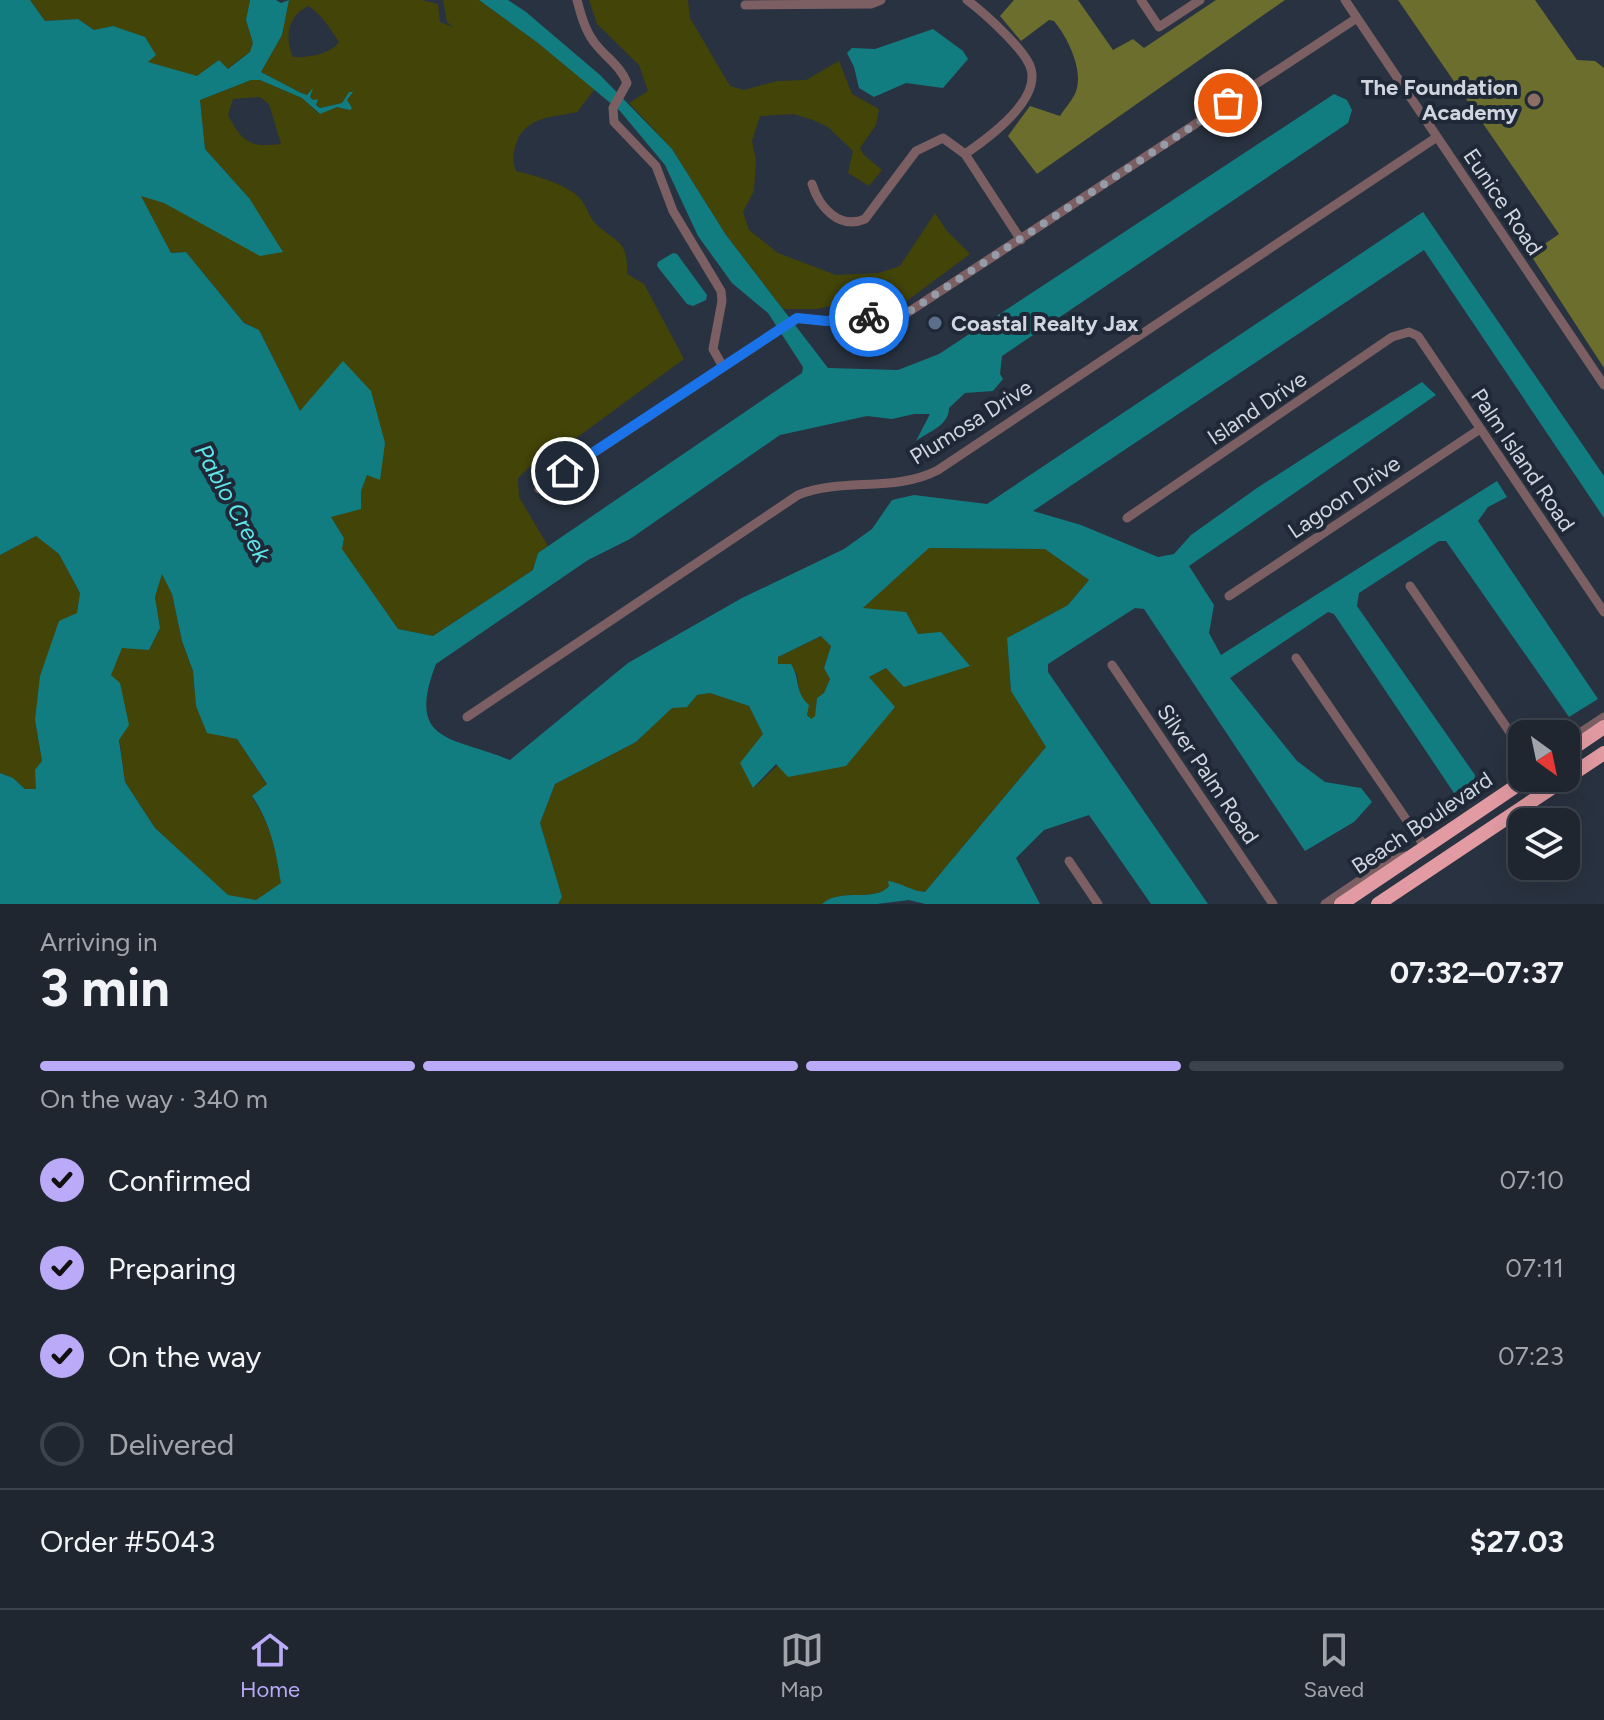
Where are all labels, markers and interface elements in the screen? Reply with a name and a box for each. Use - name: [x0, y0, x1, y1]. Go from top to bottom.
- pin: [1194, 69, 1262, 137]
- place label: The Foundation Academy: [1361, 74, 1518, 126]
- icon: bag: [1206, 81, 1250, 125]
- marker: The Foundation Academy: [1525, 91, 1543, 109]
- street label: Eunice Road: [1458, 144, 1548, 260]
- courier: [829, 277, 909, 357]
- icon: bike: [847, 295, 891, 339]
- place label: Coastal Realty Jax: [951, 310, 1139, 337]
- marker: Coastal Realty Jax: [926, 314, 944, 332]
- street label: Island Drive: [1202, 365, 1312, 451]
- street label: Plumosa Drive: [905, 374, 1037, 470]
- street label: Palm Island Road: [1465, 384, 1581, 536]
- pin: [531, 437, 599, 505]
- water label: Pablo Creek: [189, 439, 278, 568]
- icon: home: [543, 449, 587, 493]
- street label: Lagoon Drive: [1283, 450, 1405, 544]
- street label: Silver Palm Road: [1151, 699, 1265, 849]
- north arrow: [1508, 720, 1580, 792]
- map controls: [1508, 720, 1580, 880]
- street label: Beach Boulevard: [1346, 766, 1498, 880]
- button: layers: [1508, 808, 1580, 880]
- text: Arriving in: [40, 926, 158, 958]
- text: 07:32–07:37: [1390, 954, 1564, 991]
- text: 3 min: [40, 957, 170, 1019]
- text: On the way · 340 m: [40, 1083, 268, 1115]
- icon: check: [40, 1158, 84, 1202]
- text: Confirmed: [108, 1162, 251, 1199]
- text: 07:10: [1499, 1164, 1564, 1196]
- icon: check: [40, 1246, 84, 1290]
- text: Preparing: [108, 1250, 236, 1287]
- text: 07:11: [1505, 1252, 1564, 1284]
- icon: check: [40, 1334, 84, 1378]
- text: On the way: [108, 1338, 261, 1375]
- text: 07:23: [1498, 1340, 1564, 1372]
- text: Delivered: [108, 1426, 234, 1463]
- text: Order #5043: [40, 1523, 215, 1560]
- text: $27.03: [1470, 1523, 1564, 1560]
- tab: Home: [240, 1628, 300, 1703]
- tab: Map: [780, 1628, 824, 1703]
- tab: Saved: [1303, 1628, 1364, 1703]

